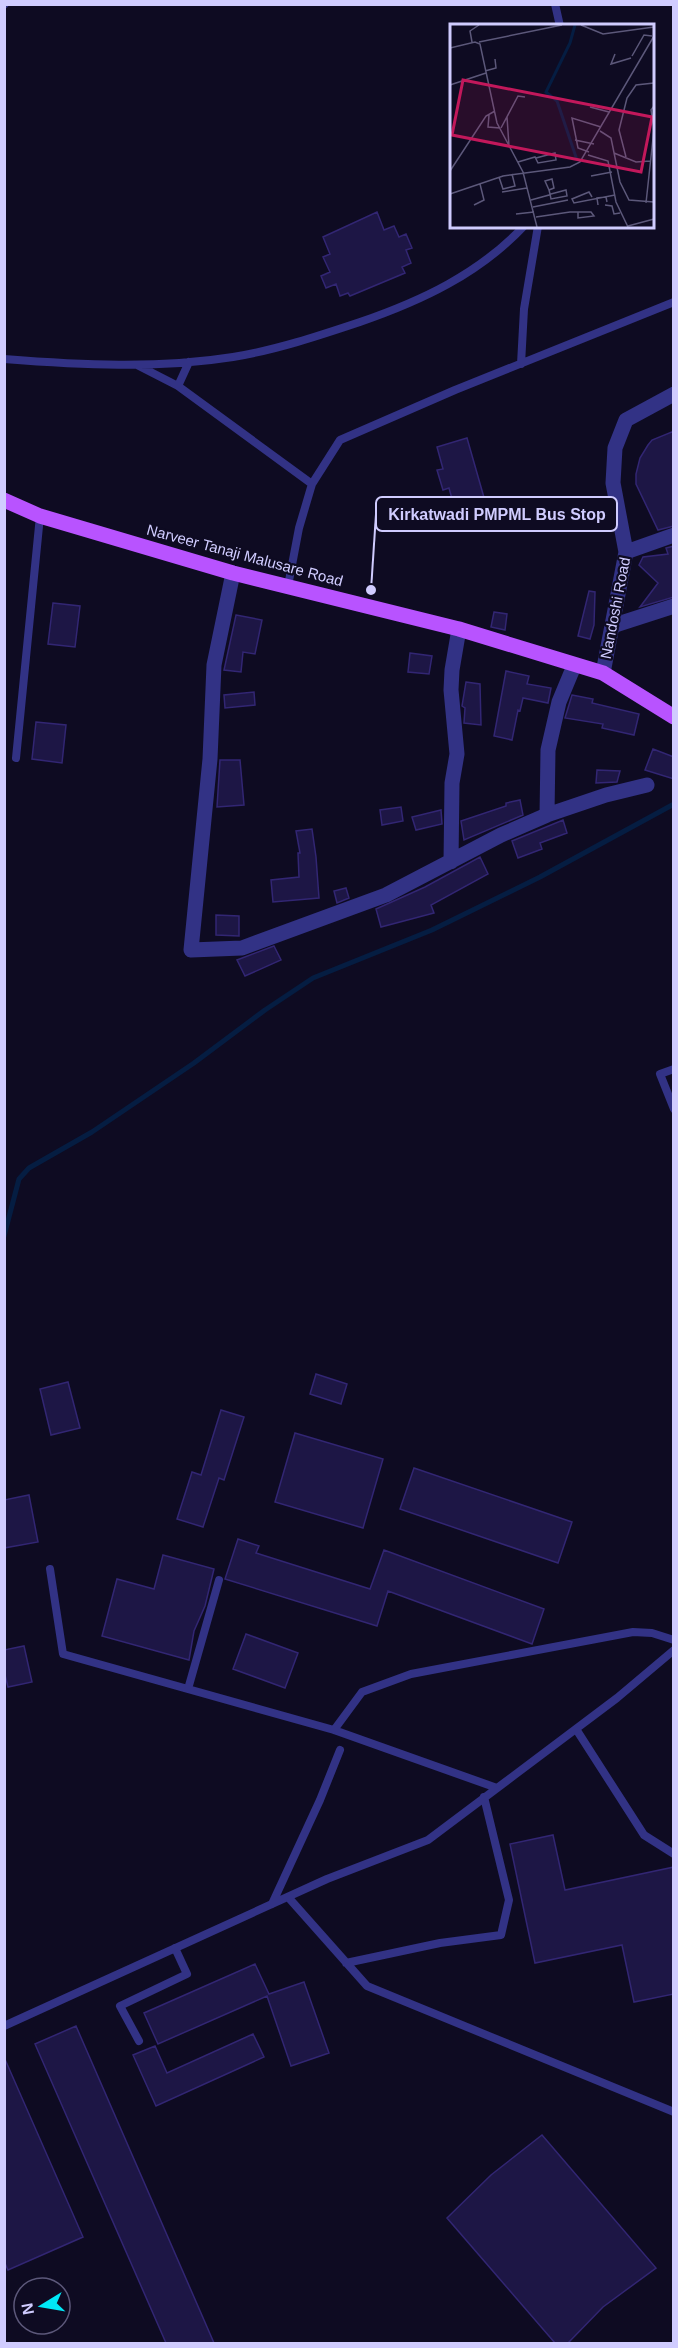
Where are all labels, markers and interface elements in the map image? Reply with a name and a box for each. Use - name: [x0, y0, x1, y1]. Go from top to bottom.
- inset map: [450, 24, 654, 228]
- callout: Kirkatwadi PMPML Bus Stop: [376, 497, 617, 531]
- text: Kirkatwadi PMPML Bus Stop: [388, 506, 606, 523]
- street label: Narveer Tanaji Malusare Road: [145, 521, 345, 589]
- street label: Nandoshi Road: [597, 556, 633, 660]
- north arrow: [12, 2276, 72, 2336]
- text: N: [18, 2301, 37, 2316]

